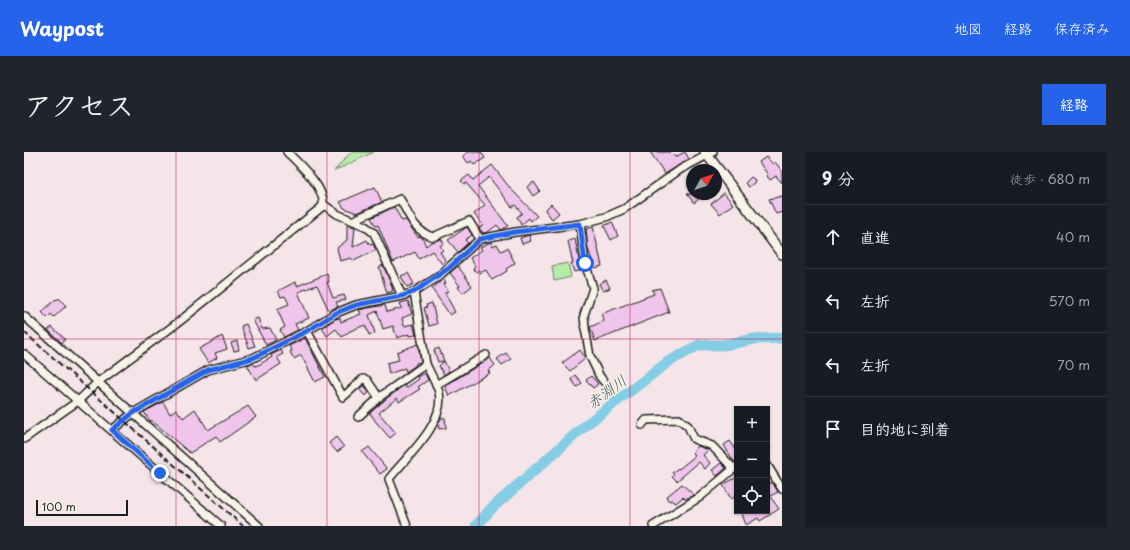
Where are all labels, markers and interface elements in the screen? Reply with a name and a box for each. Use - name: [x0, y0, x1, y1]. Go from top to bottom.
- text: Waypost: [20, 14, 104, 42]
- text: 地図: [954, 18, 982, 39]
- text: 経路: [1004, 18, 1032, 39]
- text: 保存済み: [1054, 18, 1110, 39]
- text: アクセス: [24, 83, 134, 126]
- button: 経路: [1042, 84, 1106, 125]
- north arrow: [686, 164, 722, 200]
- text: 9 分: [822, 165, 854, 191]
- text: 徒歩 · 680 m: [1010, 169, 1090, 188]
- text: 直進: [860, 225, 890, 248]
- icon: ahead: [822, 226, 844, 248]
- text: 40 m: [1056, 227, 1090, 246]
- route start: [576, 254, 594, 272]
- text: 左折: [860, 289, 890, 312]
- icon: left: [822, 290, 844, 312]
- text: 570 m: [1049, 291, 1090, 310]
- text: 左折: [860, 353, 890, 376]
- icon: left: [822, 354, 844, 376]
- text: 70 m: [1057, 355, 1090, 374]
- water label: 赤淵川: [581, 368, 631, 414]
- map controls: [734, 406, 770, 514]
- button: +: [734, 406, 770, 442]
- text: 目的地に到着: [860, 417, 950, 440]
- icon: arrive: [822, 418, 844, 440]
- button: −: [734, 442, 770, 478]
- route end: [151, 464, 169, 482]
- button: locate: [734, 478, 770, 514]
- scale bar: [36, 498, 128, 517]
- text: 100 m: [42, 498, 76, 515]

